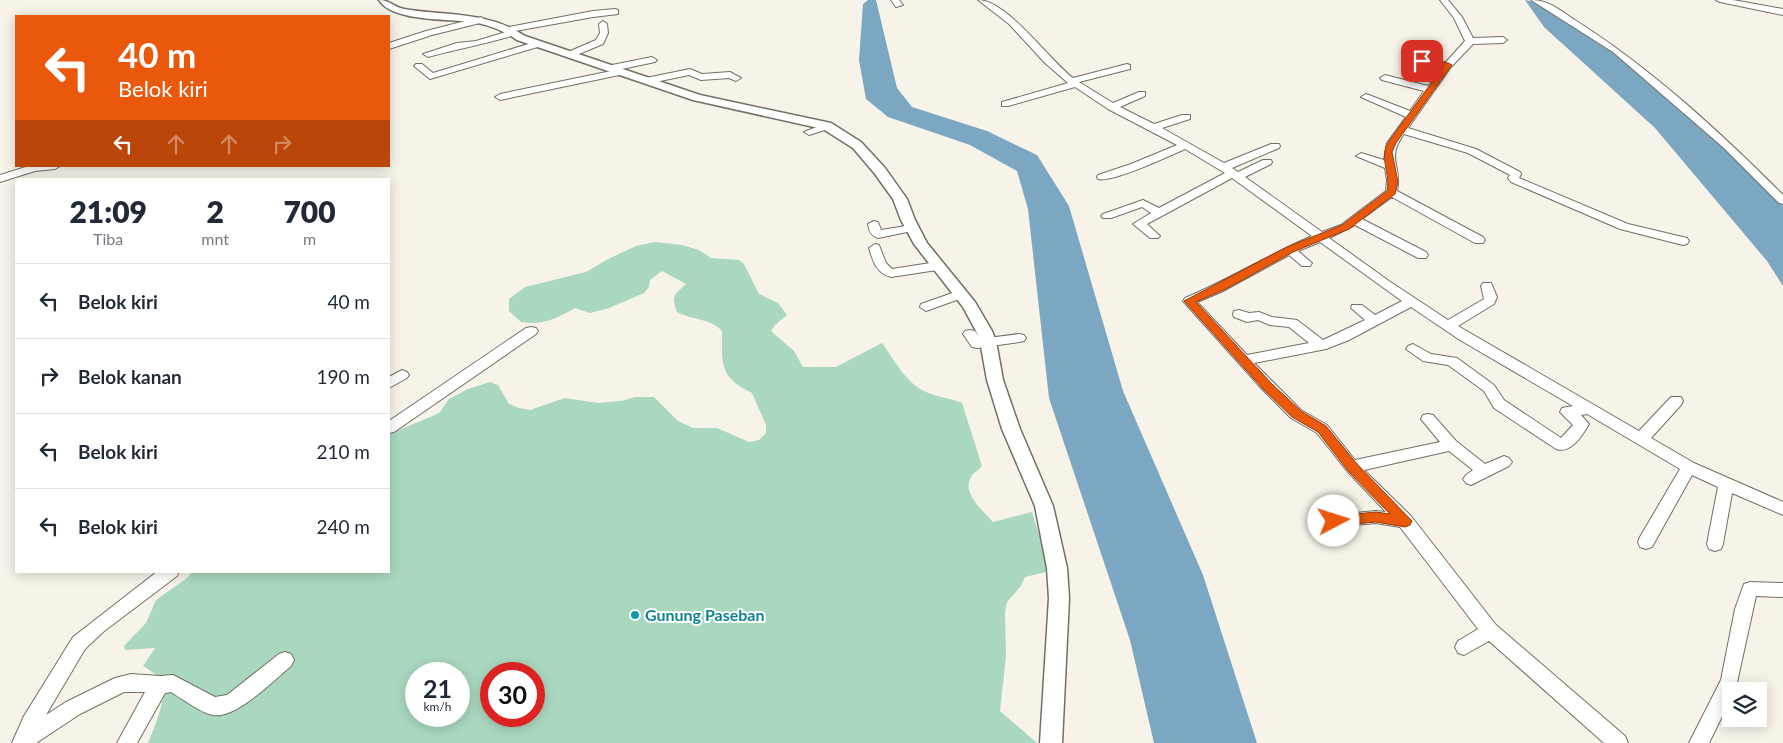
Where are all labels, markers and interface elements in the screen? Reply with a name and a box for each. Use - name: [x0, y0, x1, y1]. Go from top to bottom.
- text: 40 m: [118, 33, 196, 75]
- icon: left: [35, 35, 100, 100]
- pin: [1401, 40, 1443, 82]
- icon: arrive: [1408, 47, 1436, 75]
- text: Belok kiri: [118, 75, 208, 102]
- icon: left: [109, 130, 137, 158]
- icon: ahead: [162, 130, 190, 158]
- icon: ahead: [215, 130, 243, 158]
- icon: right: [268, 130, 296, 158]
- text: 21:09: [69, 193, 147, 229]
- text: 2: [206, 193, 224, 229]
- text: 700: [283, 193, 336, 229]
- text: Tiba: [93, 229, 123, 248]
- text: mnt: [201, 229, 229, 248]
- text: m: [303, 229, 316, 248]
- icon: left: [35, 287, 63, 315]
- text: Belok kiri: [78, 290, 158, 313]
- text: 40 m: [327, 290, 370, 313]
- icon: right: [35, 362, 63, 390]
- text: Belok kanan: [78, 365, 182, 388]
- text: 190 m: [316, 365, 370, 388]
- icon: left: [35, 437, 63, 465]
- text: Belok kiri: [78, 440, 158, 463]
- text: 210 m: [316, 440, 370, 463]
- position arrow: [1307, 494, 1359, 546]
- icon: left: [35, 512, 63, 540]
- text: Belok kiri: [78, 515, 158, 538]
- text: 240 m: [316, 515, 370, 538]
- place label: Gunung Paseban: [645, 605, 765, 624]
- marker: Gunung Paseban: [629, 609, 641, 621]
- speed limit sign: 30: [480, 662, 545, 727]
- text: 21: [423, 673, 452, 703]
- map controls: [1722, 682, 1767, 727]
- button: layers: [1722, 682, 1767, 727]
- text: km/h: [423, 699, 452, 714]

